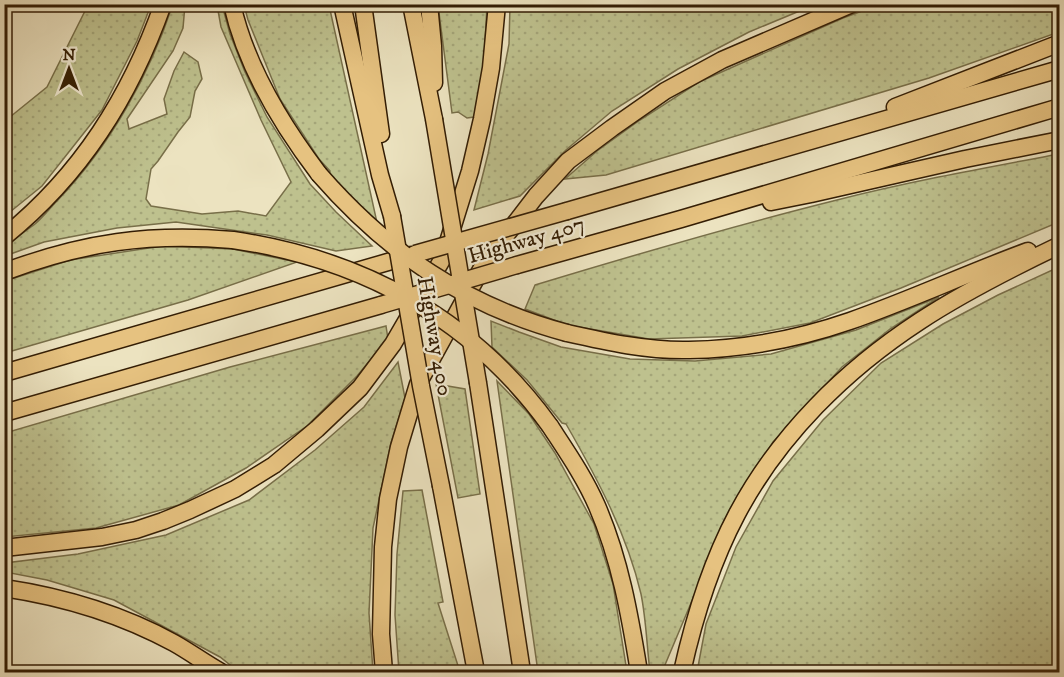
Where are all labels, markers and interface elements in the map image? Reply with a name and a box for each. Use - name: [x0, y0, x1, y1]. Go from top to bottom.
- north arrow: [39, 39, 99, 99]
- text: N: [62, 45, 76, 65]
- street label: Highway 407: [465, 211, 588, 270]
- street label: Highway 400: [411, 274, 458, 398]

